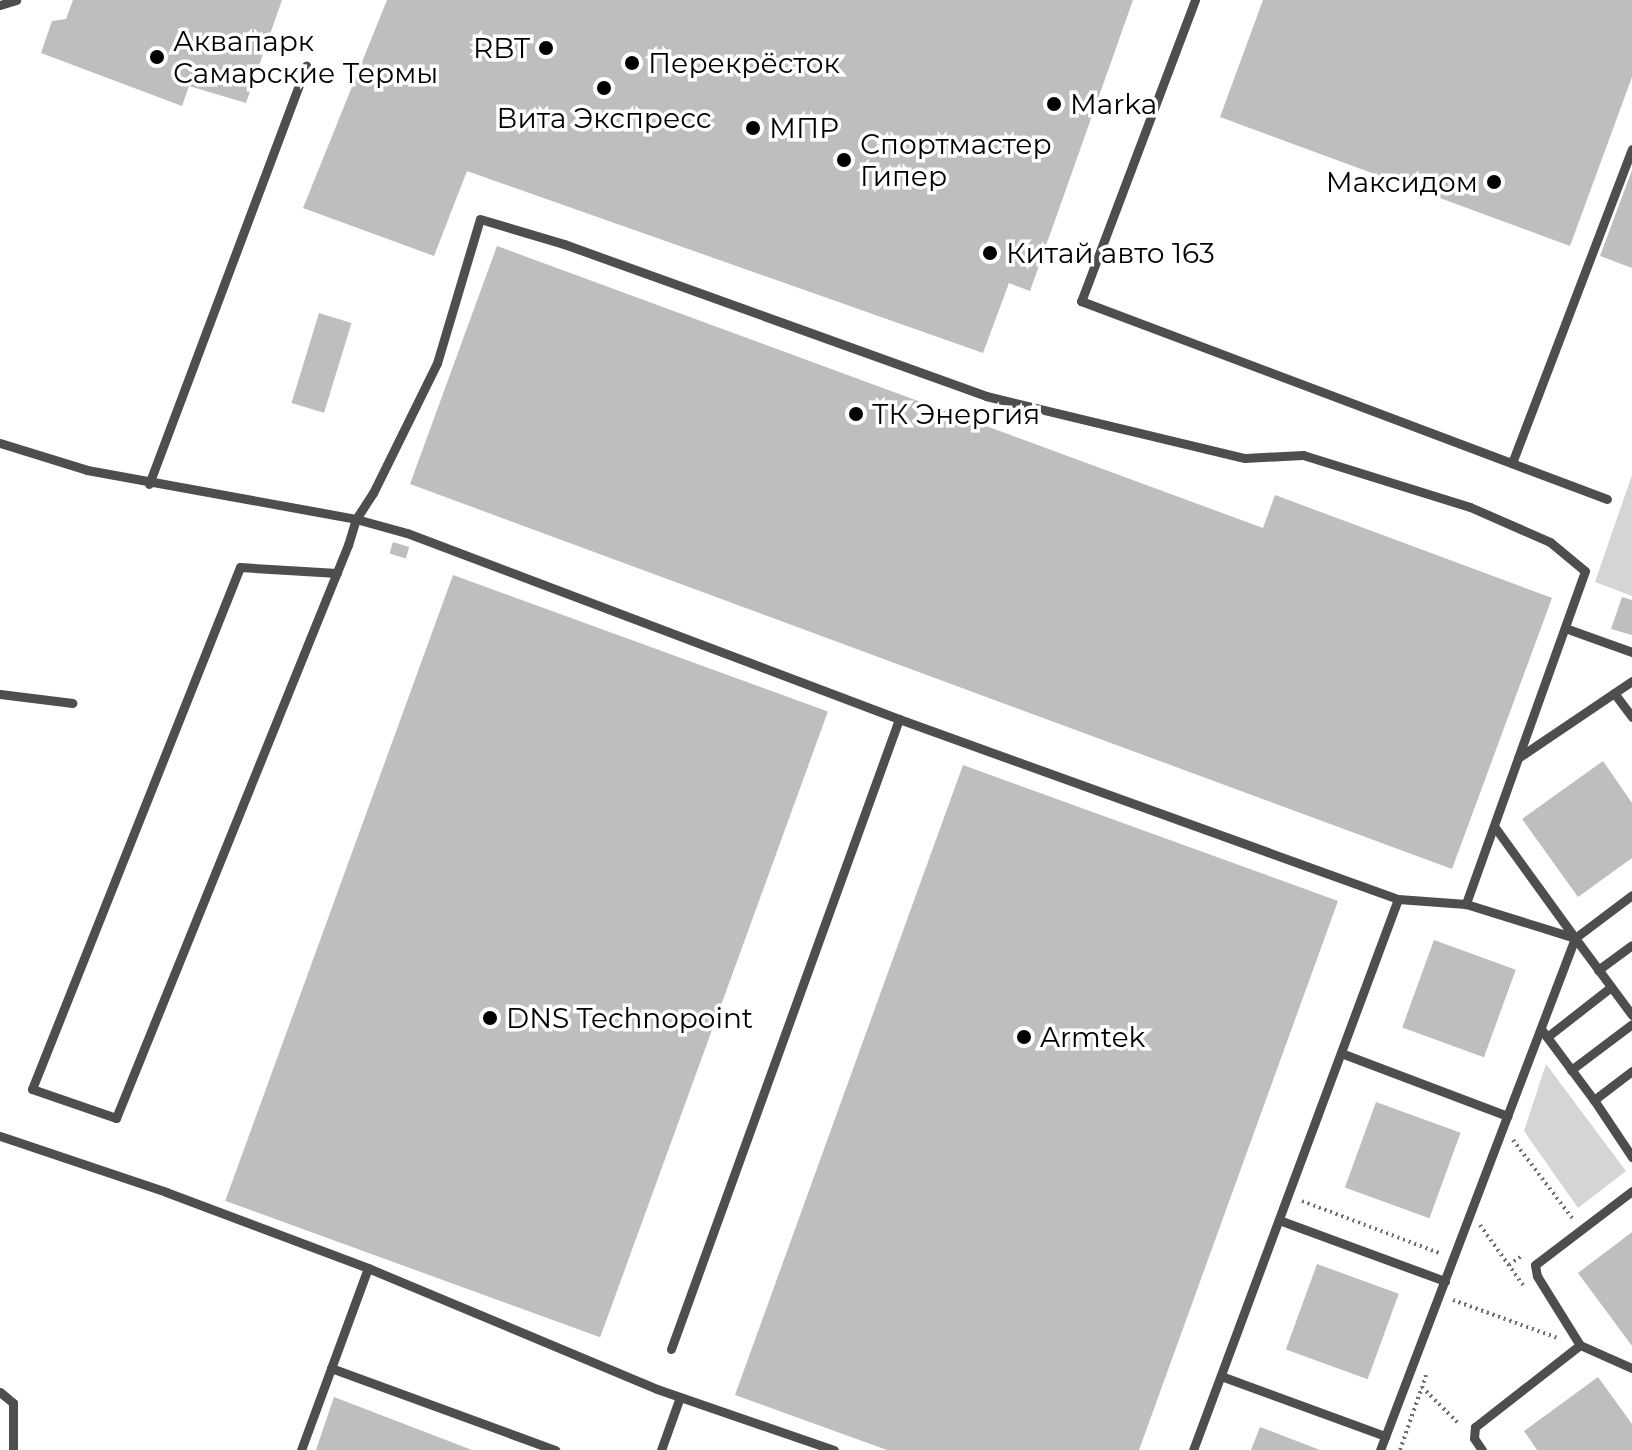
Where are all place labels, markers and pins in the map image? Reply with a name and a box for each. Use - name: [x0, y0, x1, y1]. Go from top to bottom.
- place label: Аквапарк Самарские Термы: [173, 24, 438, 90]
- place label: RBT: [473, 31, 530, 65]
- marker: RBT: [537, 39, 555, 57]
- place label: Перекрёсток: [648, 46, 840, 80]
- marker: Аквапарк Самарские Термы: [148, 48, 166, 66]
- marker: Перекрёсток: [623, 54, 641, 72]
- marker: Вита Экспресс: [595, 79, 613, 97]
- place label: Marka: [1070, 87, 1157, 121]
- marker: Marka: [1045, 95, 1063, 113]
- place label: Вита Экспресс: [496, 101, 712, 135]
- place label: МПР: [769, 111, 839, 145]
- marker: МПР: [744, 119, 762, 137]
- place label: Спортмастер Гипер: [860, 127, 1052, 193]
- marker: Спортмастер Гипер: [835, 151, 853, 169]
- place label: Максидом: [1326, 165, 1478, 199]
- marker: Максидом: [1485, 173, 1503, 191]
- place label: Китай авто 163: [1006, 236, 1215, 270]
- marker: Китай авто 163: [981, 244, 999, 262]
- place label: ТК Энергия: [872, 397, 1040, 431]
- marker: ТК Энергия: [847, 405, 865, 423]
- place label: DNS Technopoint: [506, 1001, 753, 1035]
- marker: DNS Technopoint: [481, 1009, 499, 1027]
- place label: Armtek: [1040, 1020, 1145, 1054]
- marker: Armtek: [1015, 1028, 1033, 1046]

